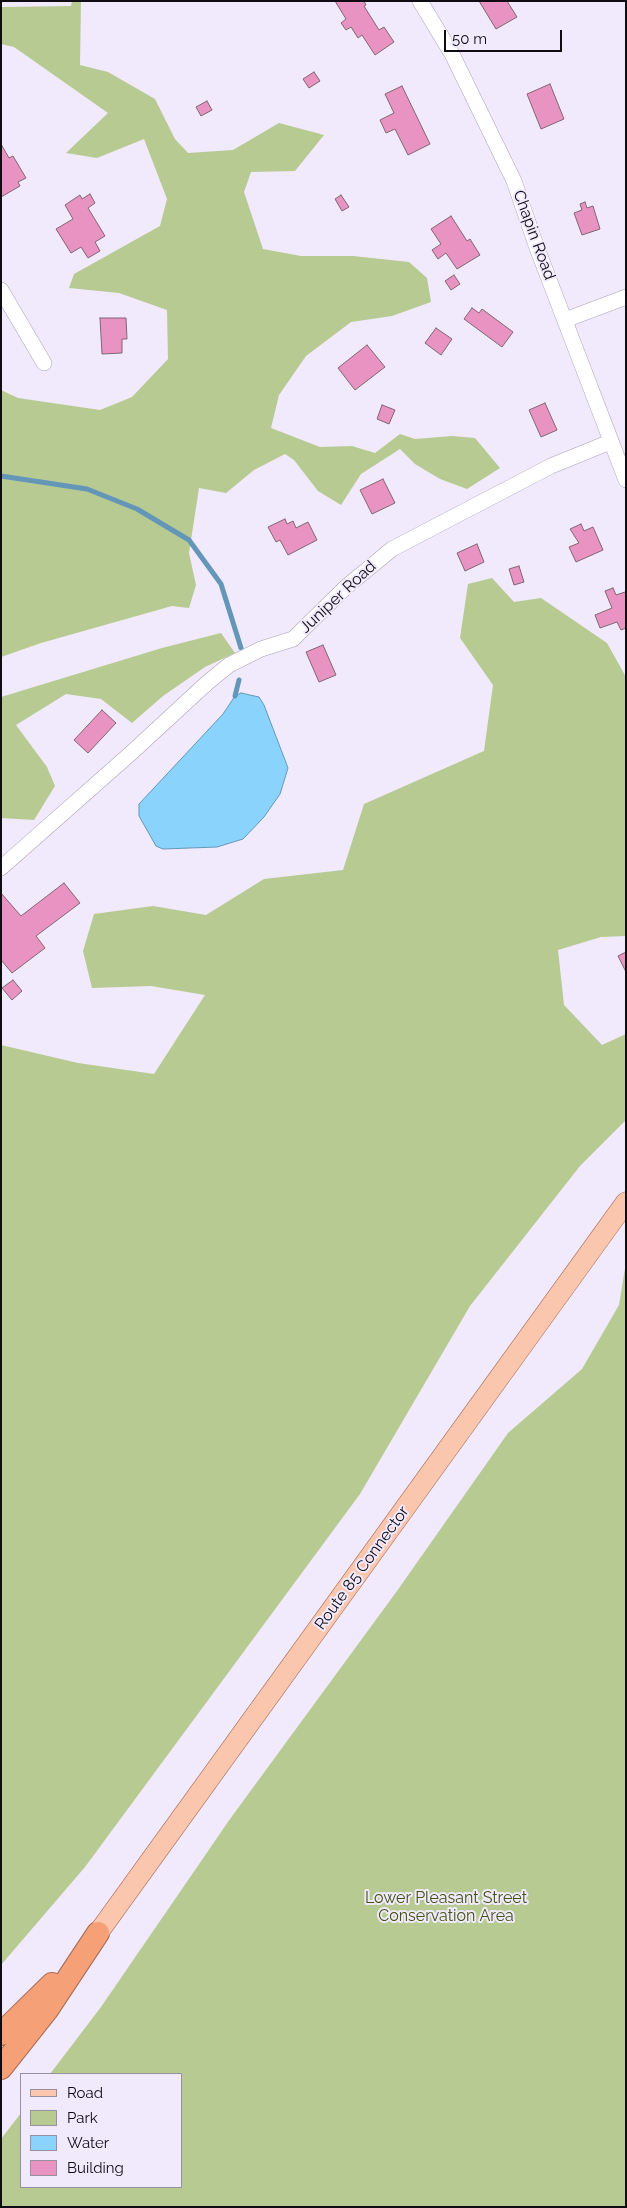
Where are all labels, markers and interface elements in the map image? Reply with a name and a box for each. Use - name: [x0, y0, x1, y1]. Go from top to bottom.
- scale bar: [447, 20, 564, 52]
- text: 50 m: [452, 30, 487, 48]
- street label: Chapin Road: [509, 187, 559, 283]
- street label: Juniper Road: [296, 557, 380, 637]
- street label: Route 85 Connector: [311, 1503, 413, 1633]
- park label: Lower Pleasant Street Conservation Area: [365, 1888, 527, 1926]
- legend: [20, 2073, 182, 2188]
- text: Road: [67, 2084, 103, 2102]
- text: Park: [67, 2109, 98, 2127]
- text: Water: [67, 2134, 109, 2152]
- text: Building: [67, 2159, 124, 2177]

